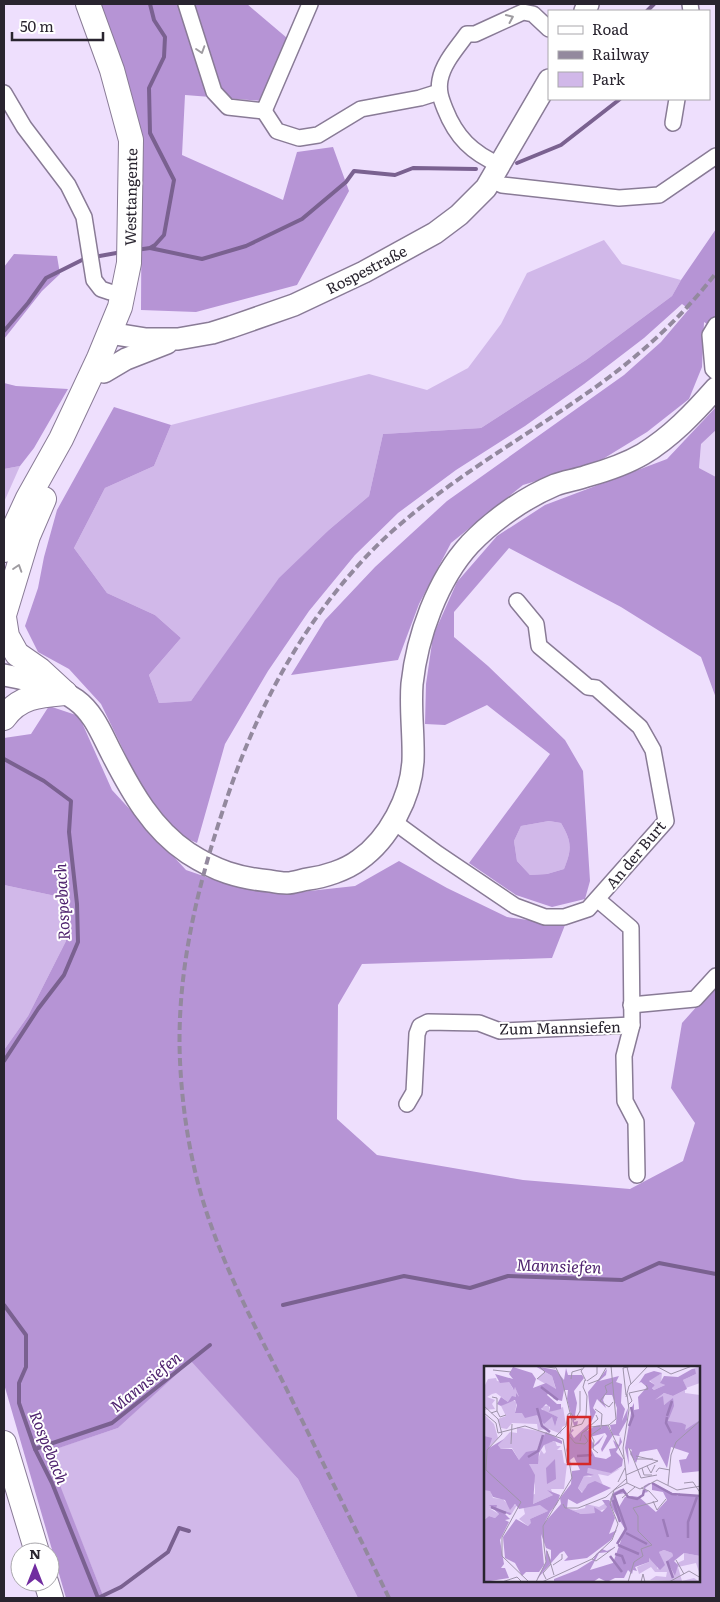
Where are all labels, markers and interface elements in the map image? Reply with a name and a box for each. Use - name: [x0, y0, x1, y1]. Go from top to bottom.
- scale bar: [12, 10, 104, 42]
- legend: [548, 10, 710, 100]
- text: 50 m: [20, 14, 54, 37]
- one-way arrow: [505, 14, 514, 25]
- text: Road: [592, 17, 628, 40]
- text: Railway: [592, 42, 650, 65]
- one-way arrow: [195, 45, 205, 54]
- text: Park: [592, 67, 626, 90]
- street label: Westtangente: [118, 148, 142, 246]
- street label: Rospestraße: [322, 239, 411, 299]
- one-way arrow: [12, 565, 22, 573]
- street label: An der Burt: [600, 815, 670, 893]
- water label: Rospebach: [47, 862, 75, 941]
- street label: Zum Mannsiefen: [499, 1014, 621, 1040]
- water label: Mannsiefen: [516, 1252, 602, 1278]
- water label: Mannsiefen: [104, 1345, 186, 1417]
- inset map: [484, 1366, 700, 1582]
- water label: Rospebach: [24, 1407, 76, 1488]
- north arrow: [10, 1542, 60, 1592]
- text: N: [29, 1543, 41, 1563]

